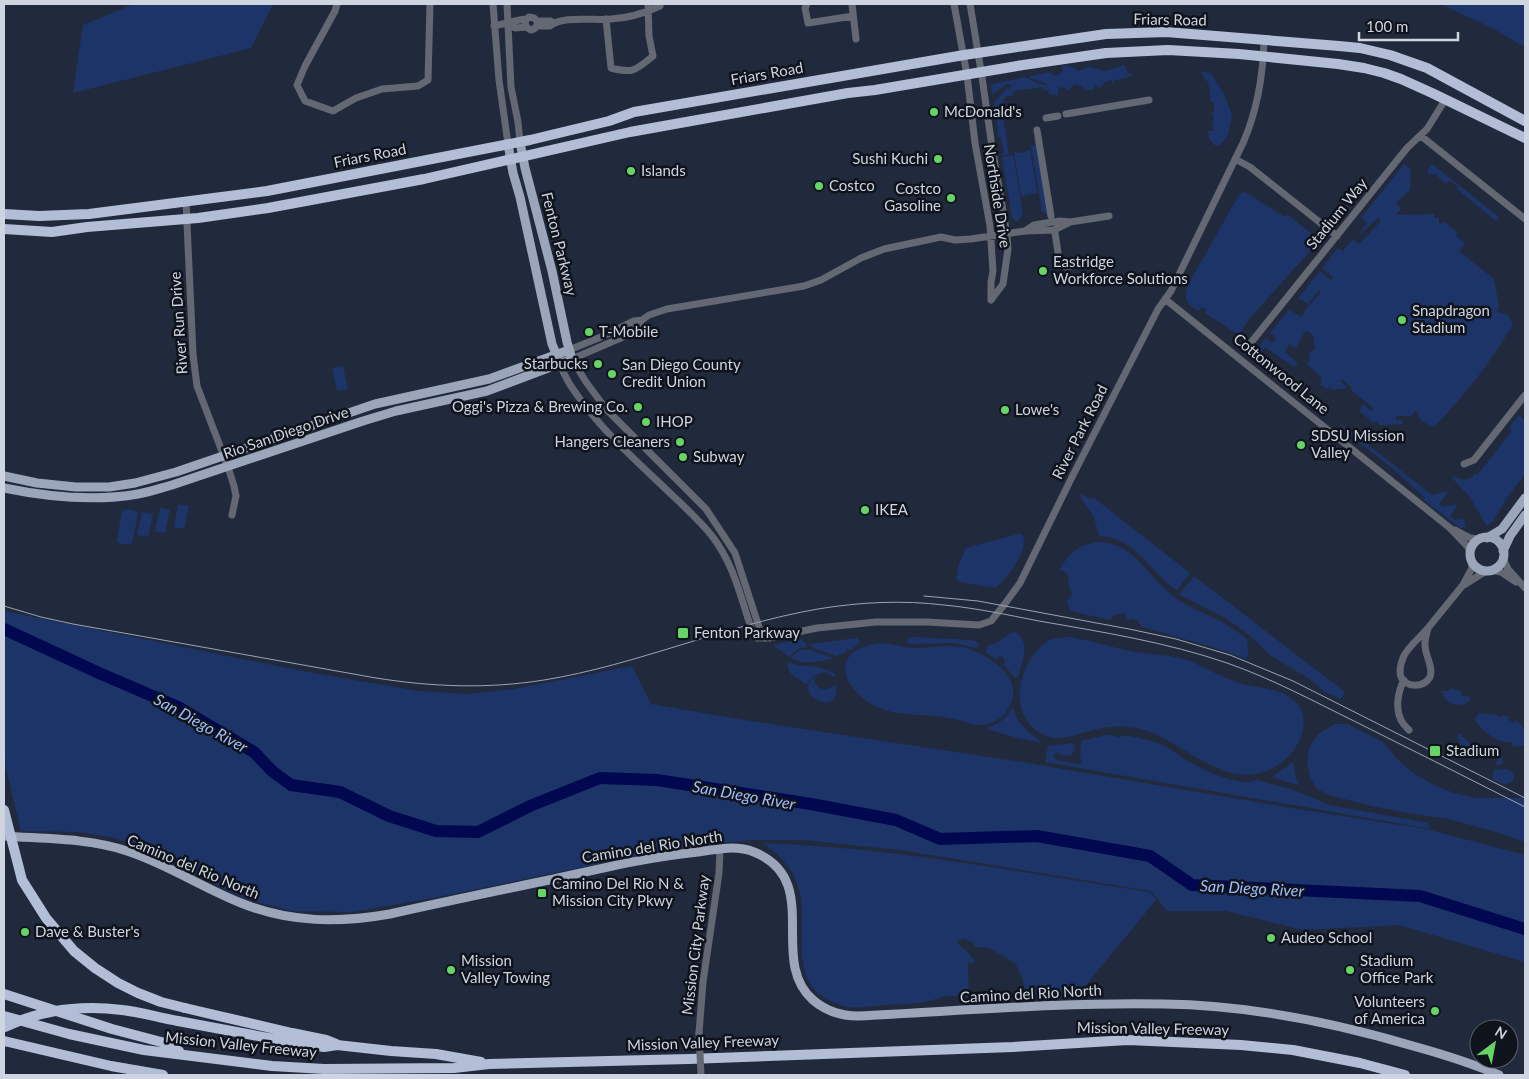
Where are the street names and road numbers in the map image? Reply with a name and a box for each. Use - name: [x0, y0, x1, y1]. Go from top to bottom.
- street label: Friars Road: [1133, 9, 1207, 29]
- street label: Friars Road: [729, 58, 805, 88]
- street label: Friars Road: [332, 139, 408, 171]
- street label: Northside Drive: [981, 143, 1015, 249]
- street label: Stadium Way: [1302, 174, 1371, 253]
- street label: Fenton Parkway: [538, 190, 582, 298]
- street label: River Run Drive: [165, 271, 191, 375]
- street label: Cottonwood Lane: [1230, 329, 1333, 417]
- street label: River Park Road: [1048, 381, 1111, 482]
- street label: Rio San Diego Drive: [221, 402, 351, 462]
- street label: Camino del Rio North: [580, 826, 723, 866]
- street label: Camino del Rio North: [125, 830, 262, 902]
- street label: Mission City Parkway: [677, 874, 713, 1016]
- street label: Camino del Rio North: [960, 980, 1102, 1006]
- street label: Mission Valley Freeway: [1077, 1018, 1230, 1038]
- street label: Mission Valley Freeway: [165, 1027, 318, 1061]
- street label: Mission Valley Freeway: [627, 1030, 780, 1054]

